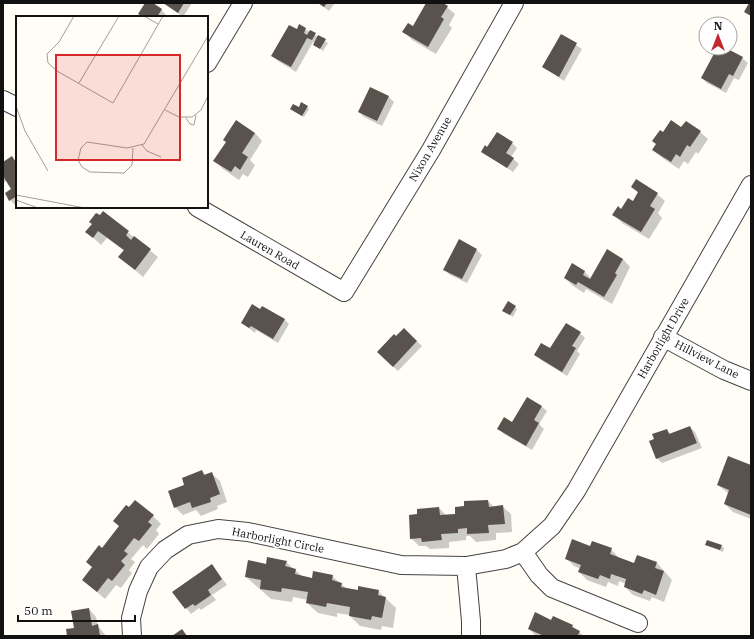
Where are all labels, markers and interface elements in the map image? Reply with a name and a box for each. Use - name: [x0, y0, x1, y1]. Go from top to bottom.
- inset map: [16, 16, 208, 208]
- north arrow: [698, 16, 738, 56]
- text: N: [714, 19, 723, 33]
- street label: Nixon Avenue: [406, 114, 454, 184]
- street label: Lauren Road: [238, 227, 302, 273]
- street label: Harborlight Drive: [634, 295, 692, 381]
- street label: Hillview Lane: [672, 337, 742, 381]
- street label: Harborlight Circle: [231, 524, 325, 556]
- scale bar: [18, 597, 135, 623]
- text: 50 m: [24, 603, 53, 618]

